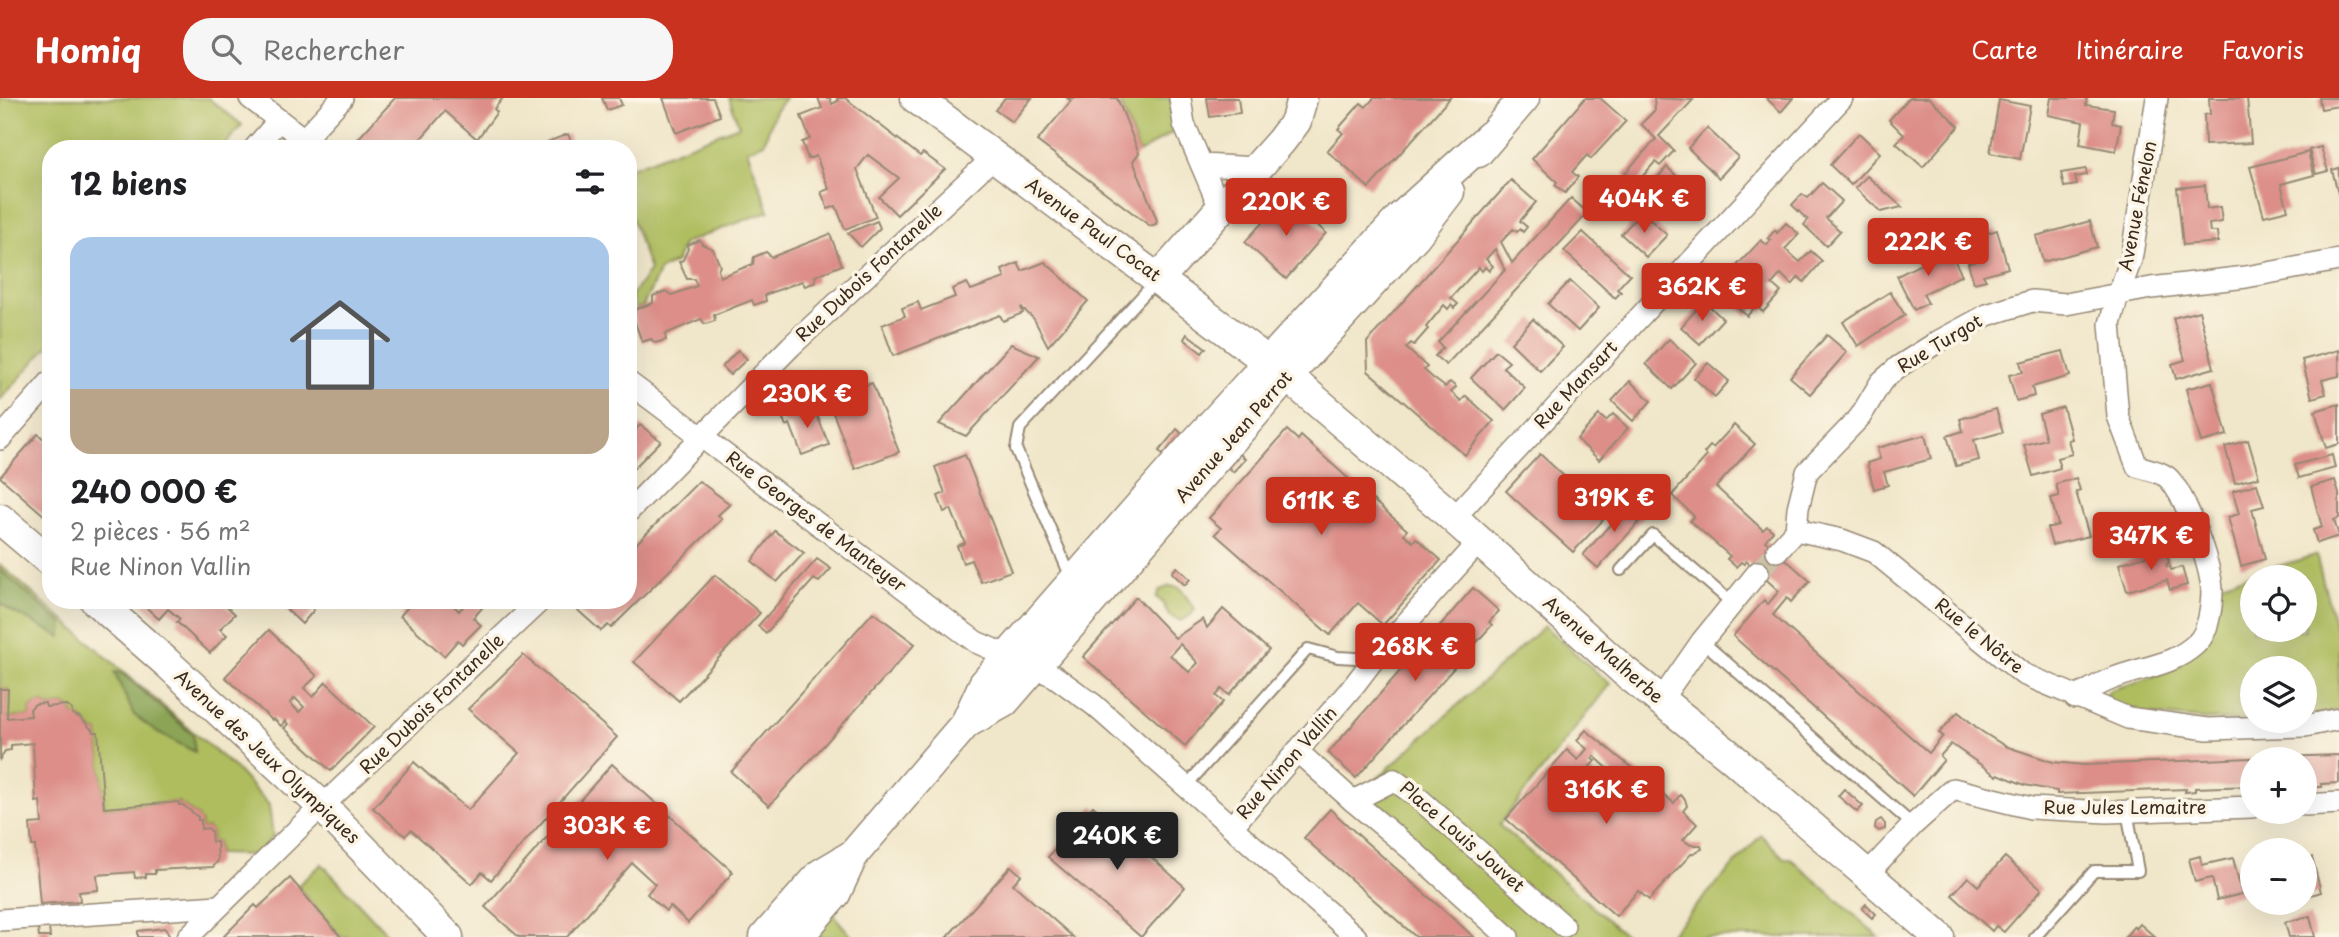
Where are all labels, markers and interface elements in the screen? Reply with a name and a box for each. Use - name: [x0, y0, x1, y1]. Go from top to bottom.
- search box: [183, 18, 673, 81]
- text: Homiq: [35, 24, 141, 74]
- icon: search: [207, 30, 245, 68]
- text: Rechercher: [263, 30, 404, 69]
- text: Carte: [1971, 31, 2038, 67]
- text: Itinéraire: [2076, 31, 2184, 67]
- text: Favoris: [2222, 31, 2304, 67]
- street label: Avenue Fénelon: [2111, 138, 2162, 273]
- text: 12 biens: [70, 160, 187, 205]
- icon: filters: [571, 163, 609, 201]
- street label: Avenue Paul Cocat: [1020, 170, 1168, 288]
- pin: 404K €: [1587, 176, 1701, 235]
- pin: 220K €: [1229, 178, 1343, 238]
- text: 404K €: [1599, 180, 1689, 215]
- text: 220K €: [1242, 183, 1330, 218]
- street label: Rue Dubois Fontanelle: [789, 197, 947, 347]
- pin: 222K €: [1871, 218, 1985, 278]
- text: 222K €: [1884, 223, 1972, 258]
- pin: 362K €: [1645, 264, 1759, 323]
- text: 362K €: [1658, 268, 1746, 303]
- icon: home: [277, 282, 403, 408]
- street label: Rue Turgot: [1892, 307, 1987, 379]
- street label: Rue Mansart: [1527, 334, 1623, 434]
- street label: Avenue Jean Perrot: [1168, 364, 1298, 508]
- pin: 230K €: [750, 370, 864, 430]
- text: 230K €: [762, 375, 852, 410]
- street label: Rue Georges de Manteyer: [721, 444, 913, 598]
- text: 240 000 €: [70, 468, 238, 513]
- pin: 319K €: [1557, 474, 1671, 534]
- pin: 611K €: [1264, 478, 1378, 537]
- text: 319K €: [1574, 479, 1654, 514]
- text: 611K €: [1282, 482, 1360, 517]
- pin: 347K €: [2094, 512, 2208, 572]
- text: 2 pièces · 56 m²: [70, 513, 251, 548]
- text: 347K €: [2109, 517, 2193, 552]
- text: Rue Ninon Vallin: [70, 548, 251, 583]
- map controls: [2240, 565, 2317, 915]
- button: locate: [2240, 565, 2317, 642]
- street label: Avenue Malherbe: [1538, 589, 1670, 709]
- street label: Rue le Nôtre: [1930, 591, 2030, 679]
- pin: 268K €: [1358, 624, 1472, 683]
- street label: Rue Dubois Fontanelle: [353, 626, 509, 779]
- text: 268K €: [1371, 628, 1459, 663]
- button: layers: [2240, 656, 2317, 733]
- street label: Avenue des Jeux Olympiques: [169, 663, 367, 849]
- street label: Rue Ninon Vallin: [1229, 700, 1343, 824]
- button: +: [2240, 747, 2317, 824]
- pin: 316K €: [1549, 766, 1663, 826]
- text: 316K €: [1564, 771, 1648, 806]
- street label: Place Louis Jouvet: [1395, 774, 1531, 898]
- street label: Rue Jules Lemaitre: [2044, 793, 2206, 820]
- pin: 303K €: [550, 802, 664, 862]
- text: 303K €: [563, 807, 651, 842]
- pin: 240K €: [1060, 812, 1174, 872]
- text: 240K €: [1072, 817, 1162, 852]
- button: −: [2240, 838, 2317, 915]

